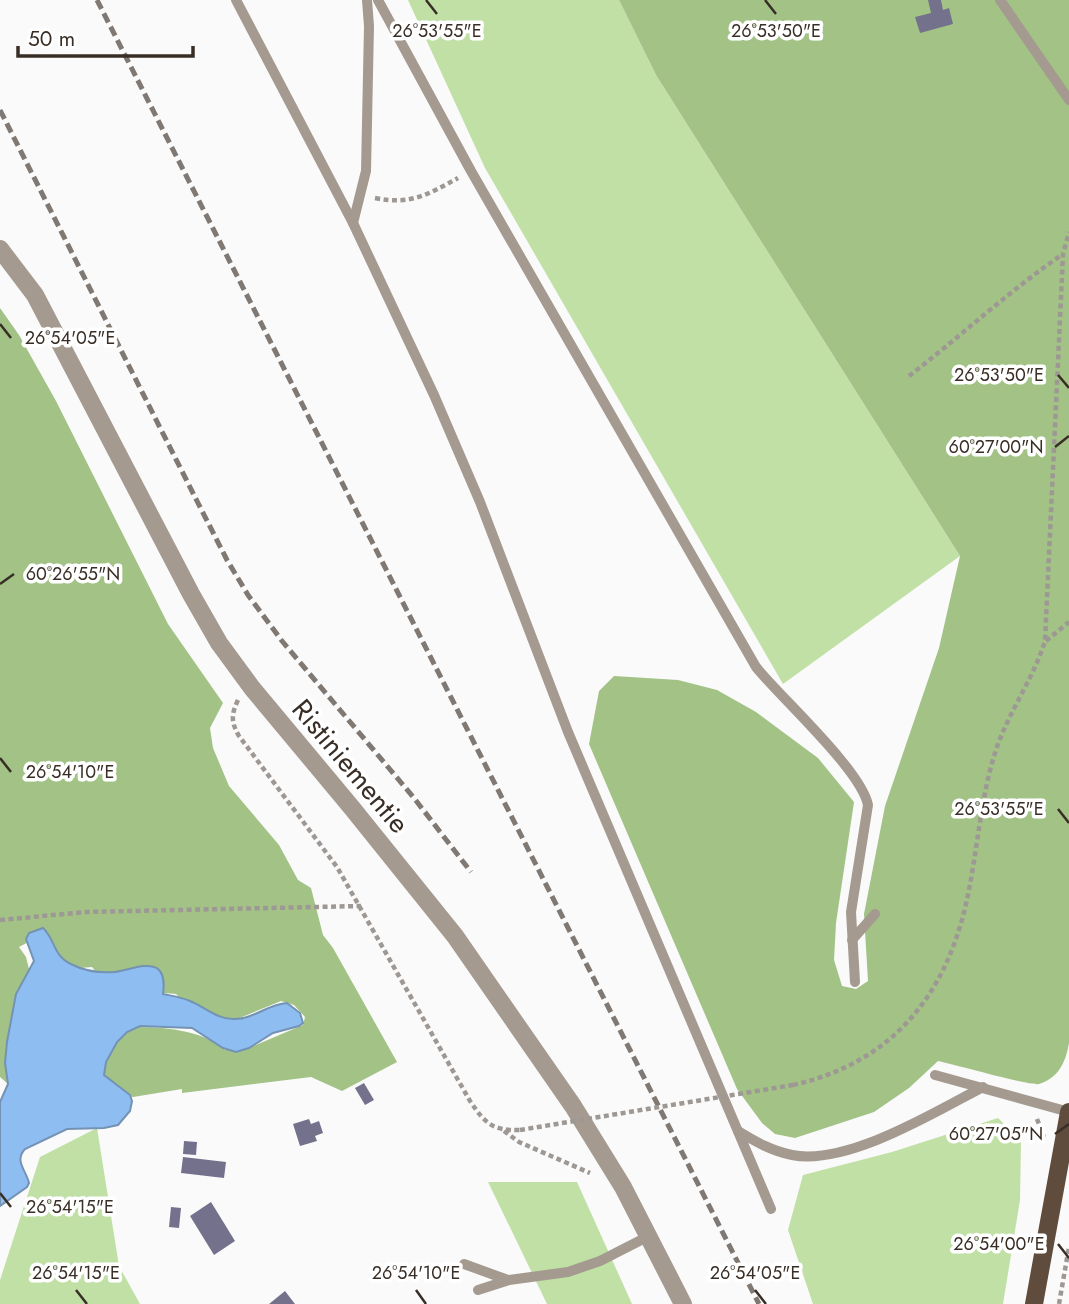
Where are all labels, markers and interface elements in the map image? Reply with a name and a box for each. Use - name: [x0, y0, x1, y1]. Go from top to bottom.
- scale bar: [18, 14, 192, 58]
- text: 26°53'55"E: [392, 18, 482, 44]
- text: 26°53'50"E: [731, 18, 821, 44]
- text: 50 m: [28, 24, 75, 54]
- text: 26°54'05"E: [25, 325, 115, 351]
- text: 26°53'50"E: [954, 362, 1044, 388]
- text: 60°27'00"N: [949, 434, 1043, 460]
- text: 60°26'55"N: [26, 561, 120, 587]
- street label: Ristiniementie: [282, 690, 419, 842]
- text: 26°54'10"E: [26, 759, 114, 785]
- text: 26°53'55"E: [954, 796, 1044, 822]
- text: 60°27'05"N: [949, 1121, 1043, 1147]
- text: 26°54'15"E: [26, 1194, 114, 1220]
- text: 26°54'00"E: [953, 1231, 1045, 1257]
- text: 26°54'15"E: [32, 1260, 120, 1286]
- text: 26°54'10"E: [372, 1260, 460, 1286]
- text: 26°54'05"E: [710, 1260, 800, 1286]

